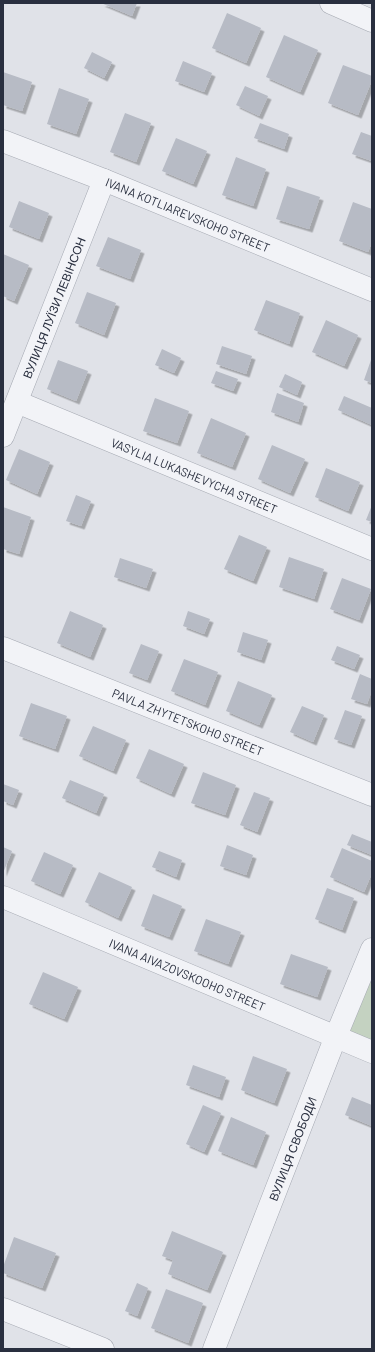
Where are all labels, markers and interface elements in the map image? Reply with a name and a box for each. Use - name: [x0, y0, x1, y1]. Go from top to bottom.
- street label: IVANA KOTLIAREVSKOHO STREET: [104, 175, 272, 254]
- street label: ВУЛИЦЯ ЛУЇЗИ ЛЕВІНСОН: [19, 235, 88, 380]
- street label: VASYLIA LUKASHEVYCHA STREET: [109, 435, 280, 516]
- street label: PAVLA ZHYTETSKOHO STREET: [110, 685, 266, 758]
- street label: IVANA AIVAZOVSKOOHO STREET: [107, 935, 268, 1014]
- street label: ВУЛИЦЯ СВОБОДИ: [265, 1095, 319, 1203]

